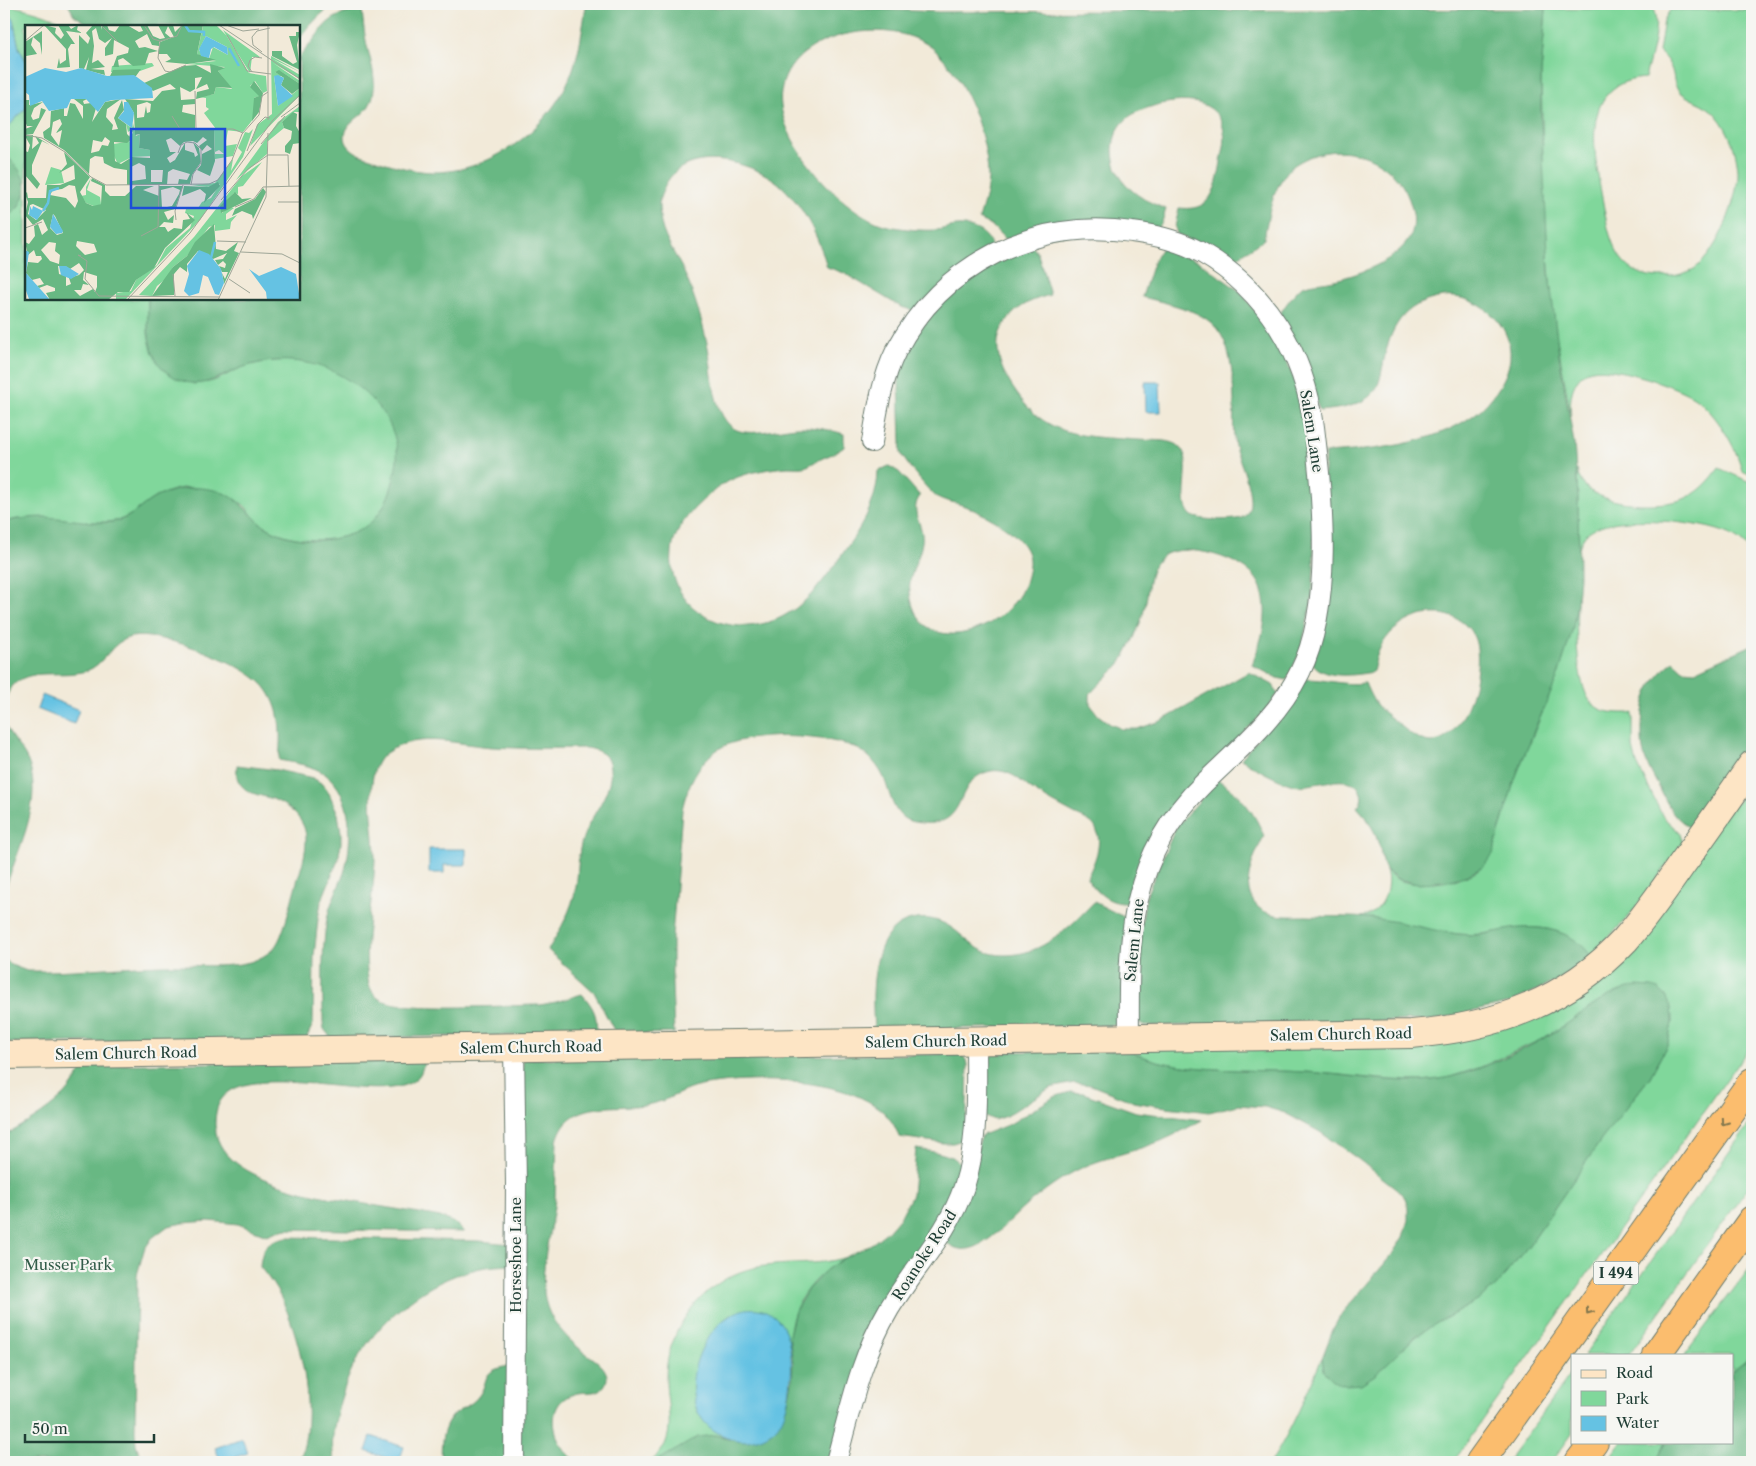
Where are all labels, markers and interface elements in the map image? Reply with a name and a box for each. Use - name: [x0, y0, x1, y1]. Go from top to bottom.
- inset map: [25, 25, 300, 300]
- street label: Salem Lane: [1296, 388, 1328, 474]
- street label: Salem Lane: [1120, 898, 1148, 982]
- street label: Salem Church Road: [1270, 1023, 1412, 1045]
- street label: Salem Church Road: [865, 1030, 1007, 1052]
- street label: Salem Church Road: [460, 1036, 602, 1058]
- street label: Salem Church Road: [55, 1042, 197, 1064]
- one-way arrow: [1721, 1116, 1730, 1126]
- street label: Horseshoe Lane: [506, 1197, 525, 1313]
- street label: Roanoke Road: [888, 1206, 960, 1304]
- park label: Musser Park: [24, 1255, 113, 1274]
- road number: I 494: [1594, 1262, 1638, 1284]
- one-way arrow: [1586, 1305, 1594, 1314]
- legend: [1571, 1354, 1734, 1444]
- text: Road: [1616, 1363, 1653, 1382]
- text: Park: [1616, 1389, 1650, 1408]
- scale bar: [25, 1411, 154, 1443]
- text: Water: [1615, 1413, 1660, 1432]
- text: 50 m: [32, 1419, 68, 1438]

